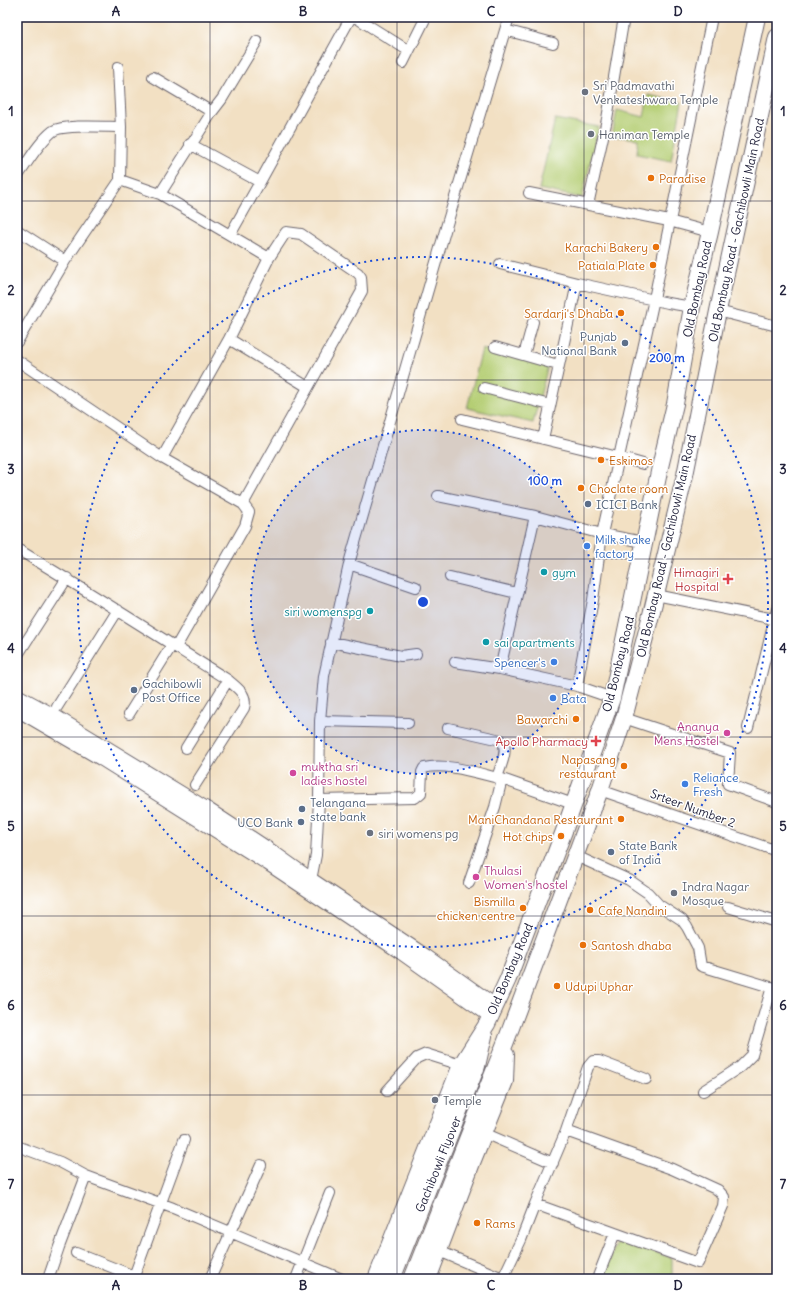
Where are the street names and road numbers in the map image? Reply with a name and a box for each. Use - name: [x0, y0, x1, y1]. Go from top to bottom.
- street label: Old Bombay Road - Gachibowli Main Road: [705, 117, 767, 343]
- street label: Old Bombay Road: [679, 239, 715, 339]
- street label: Old Bombay Road - Gachibowli Main Road: [633, 433, 699, 659]
- street label: Old Bombay Road: [599, 615, 637, 713]
- street label: Srteer Number 2: [648, 786, 738, 830]
- street label: Old Bombay Road: [484, 921, 536, 1017]
- street label: Gachibowli Flyover: [412, 1114, 464, 1214]

